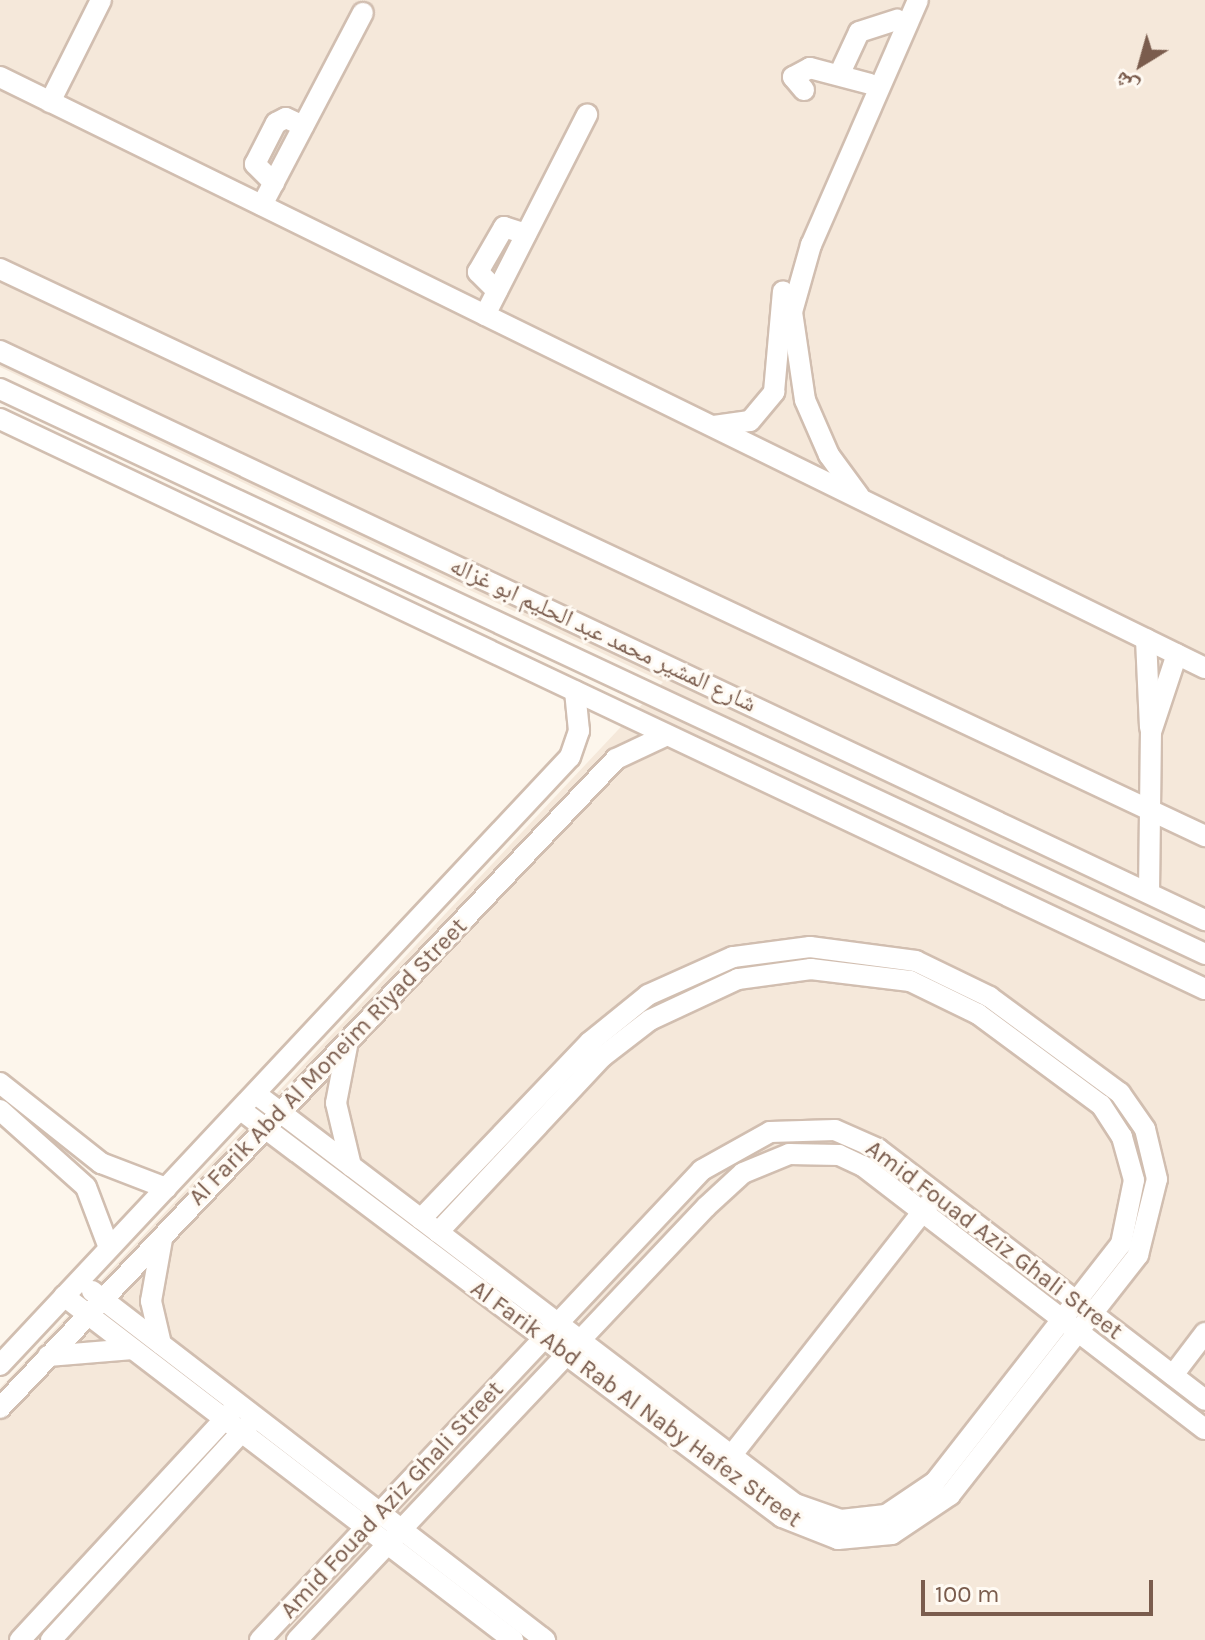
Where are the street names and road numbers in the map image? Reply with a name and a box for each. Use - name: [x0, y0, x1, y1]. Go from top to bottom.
- street label: شارع المشير محمد عبد الحليم ابو غزاله: [445, 551, 761, 719]
- street label: Al Farik Abd Al Moneim Riyad Street: [183, 912, 473, 1212]
- street label: Amid Fouad Aziz Ghali Street: [860, 1134, 1128, 1346]
- street label: Al Farik Abd Rab Al Naby Hafez Street: [465, 1274, 807, 1534]
- street label: Amid Fouad Aziz Ghali Street: [274, 1375, 510, 1625]

